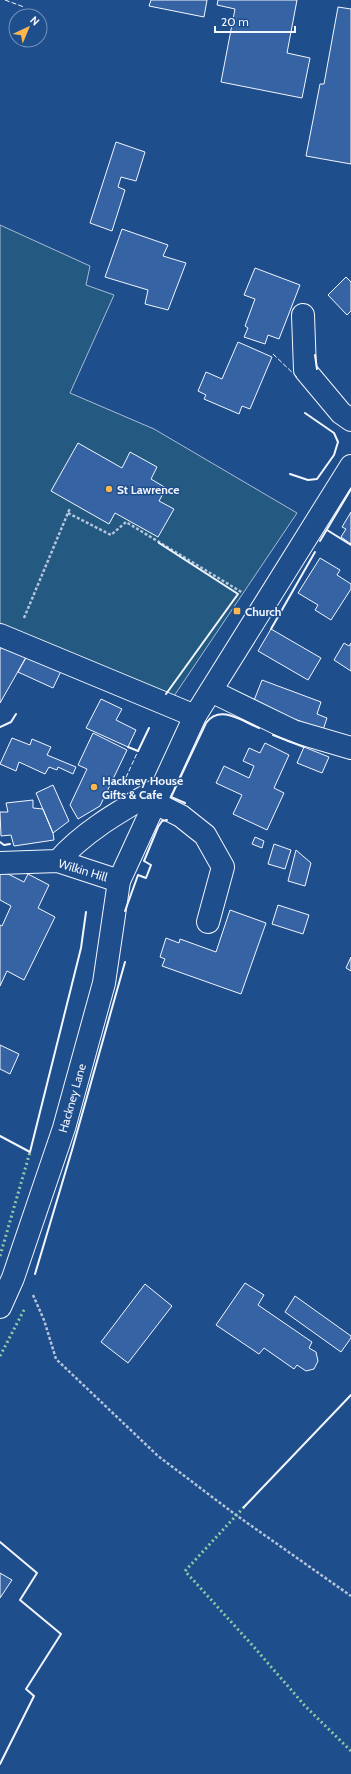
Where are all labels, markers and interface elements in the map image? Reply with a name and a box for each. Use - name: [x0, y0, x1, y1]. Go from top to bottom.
- north arrow: [8, 8, 48, 48]
- scale bar: [215, 8, 295, 34]
- text: N: [27, 13, 43, 29]
- text: 20 m: [221, 14, 249, 29]
- place label: St Lawrence: [117, 482, 179, 497]
- marker: St Lawrence: [104, 484, 114, 494]
- place label: Church: [245, 604, 281, 619]
- marker: Church: [232, 606, 242, 616]
- place label: Hackney House Gifts & Cafe: [102, 773, 183, 802]
- marker: Hackney House Gifts & Cafe: [89, 782, 99, 792]
- street label: Wilkin Hill: [57, 855, 110, 885]
- street label: Hackney Lane: [55, 1062, 89, 1134]

